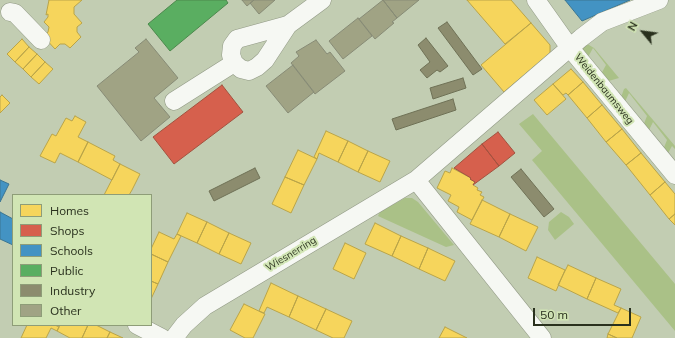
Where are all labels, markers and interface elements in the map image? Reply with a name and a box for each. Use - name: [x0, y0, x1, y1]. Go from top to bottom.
- north arrow: [623, 12, 663, 52]
- text: N: [624, 19, 641, 33]
- street label: Weidenbaumsweg: [572, 51, 636, 127]
- legend: [12, 194, 152, 326]
- text: Homes: [50, 203, 89, 218]
- text: Shops: [50, 223, 85, 238]
- street label: Wiesnerring: [264, 234, 318, 274]
- text: Schools: [50, 243, 93, 258]
- text: Public: [50, 263, 84, 278]
- text: Industry: [50, 283, 95, 298]
- scale bar: [535, 300, 633, 326]
- text: Other: [50, 303, 81, 318]
- text: 50 m: [540, 307, 568, 322]

